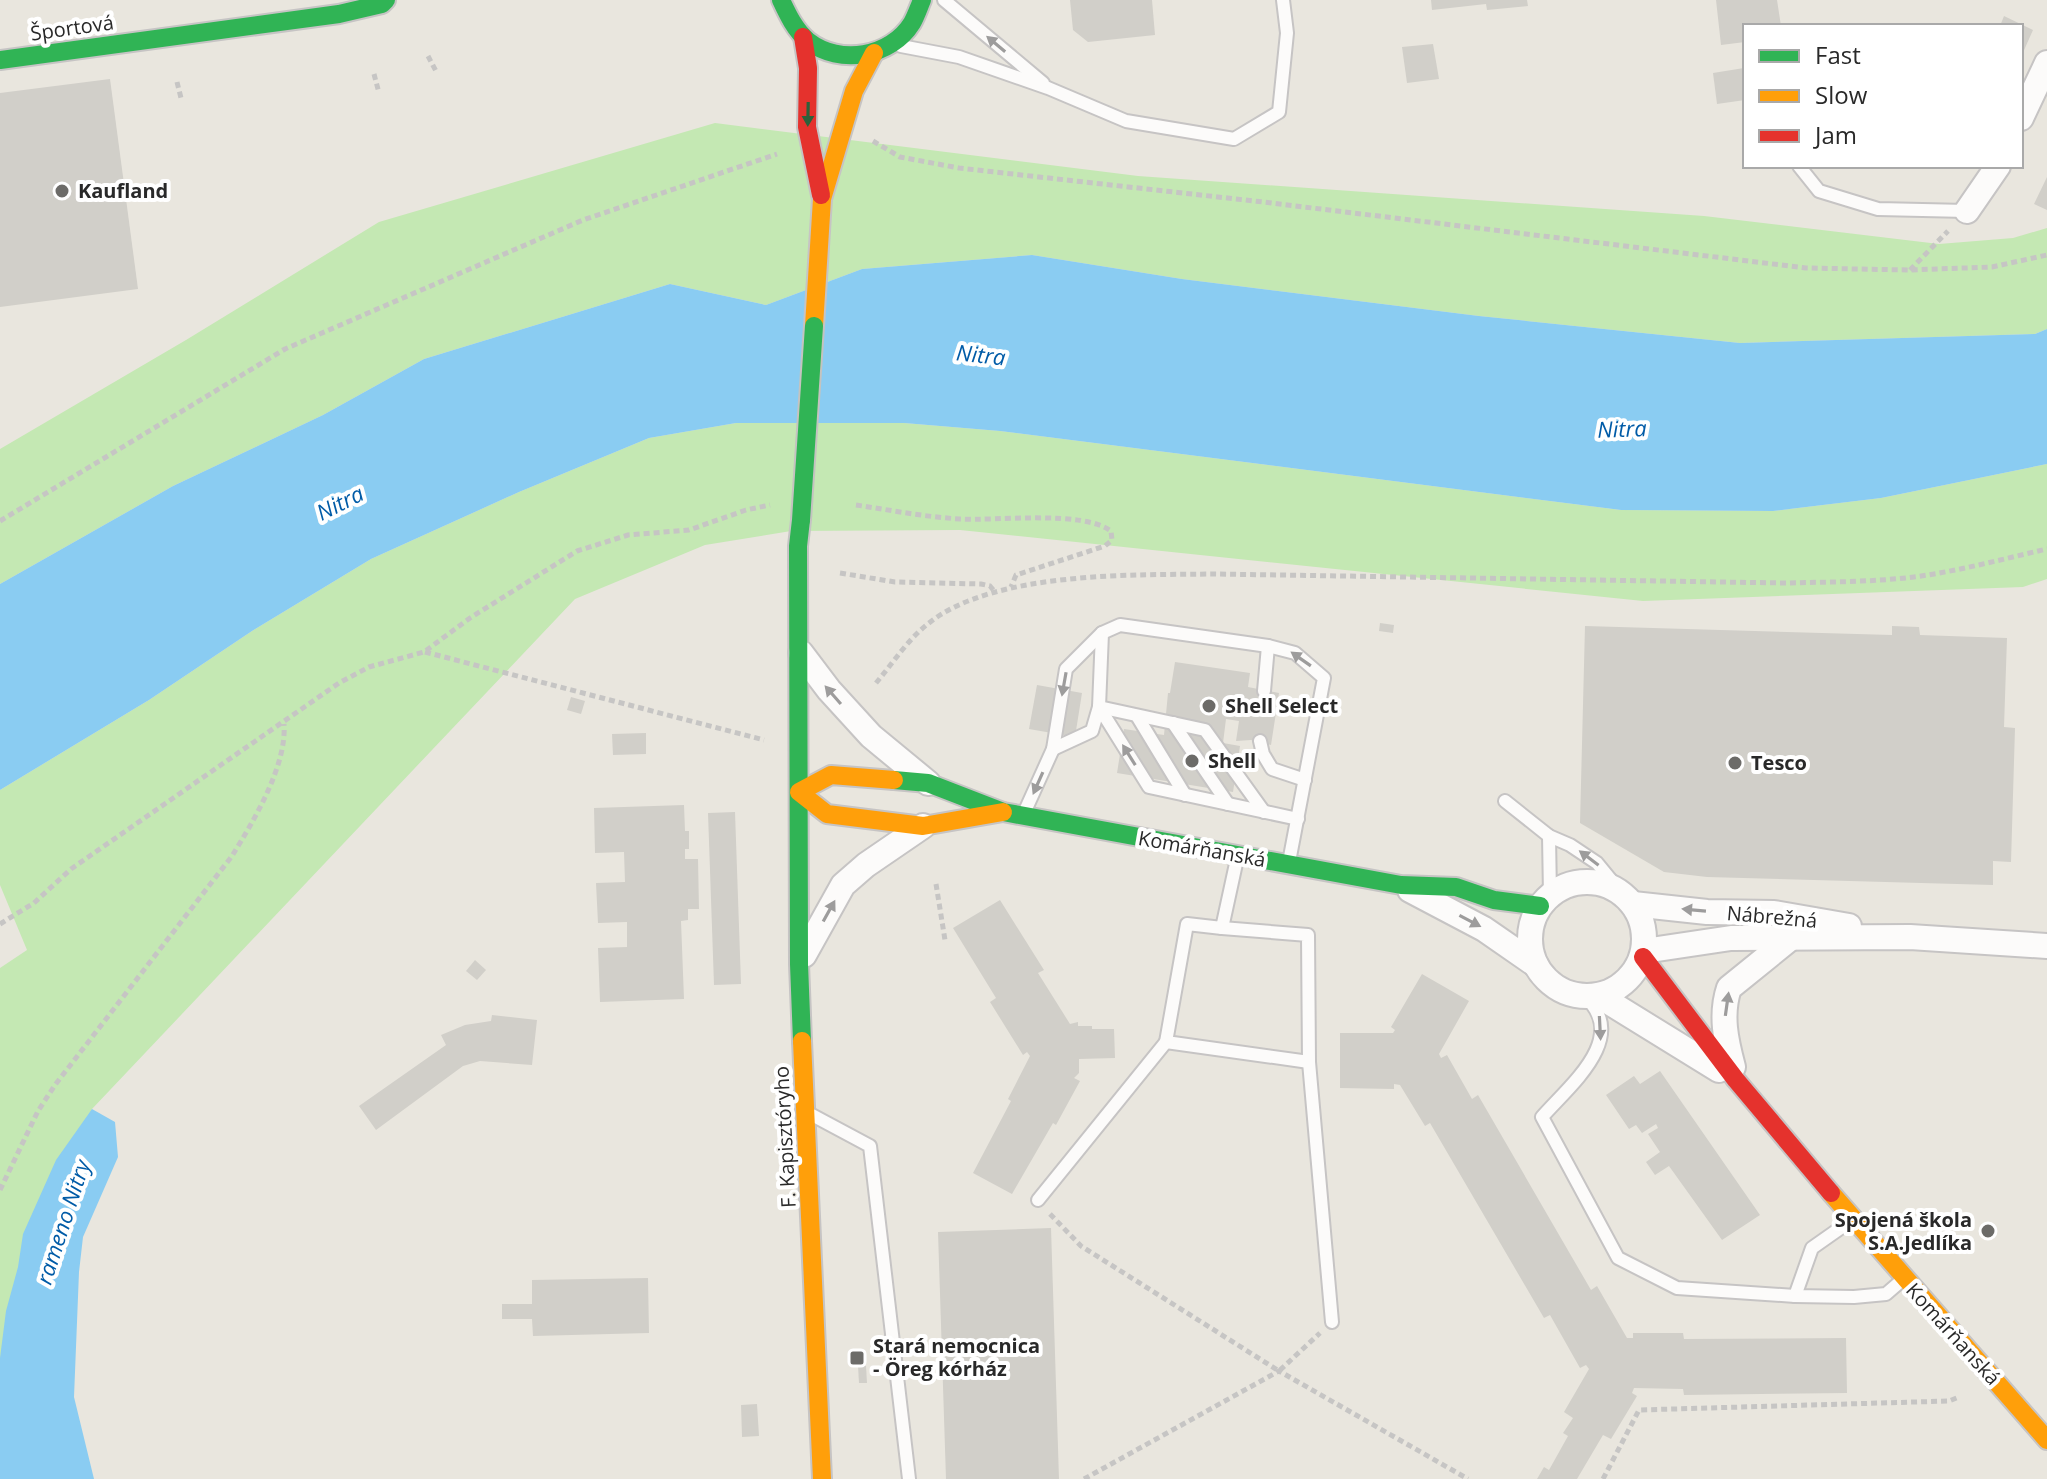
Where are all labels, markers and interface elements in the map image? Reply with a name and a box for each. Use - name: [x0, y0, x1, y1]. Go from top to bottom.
- street label: Športová: [29, 8, 115, 47]
- legend: [1743, 24, 2023, 168]
- one-way arrow: [986, 36, 1006, 53]
- text: Fast: [1815, 38, 1861, 71]
- text: Slow: [1815, 78, 1868, 111]
- one-way arrow: [801, 102, 814, 127]
- text: Jam: [1813, 118, 1857, 151]
- place label: Kaufland: [78, 177, 168, 204]
- marker: Kaufland: [53, 182, 71, 200]
- water label: Nitra: [955, 337, 1007, 372]
- water label: Nitra: [1597, 412, 1647, 444]
- water label: Nitra: [311, 478, 368, 527]
- one-way arrow: [1290, 652, 1311, 667]
- one-way arrow: [1057, 672, 1070, 697]
- one-way arrow: [825, 685, 843, 704]
- place label: Shell Select: [1225, 692, 1338, 719]
- marker: Shell Select: [1200, 697, 1218, 715]
- one-way arrow: [1122, 744, 1136, 766]
- place label: Shell: [1208, 747, 1256, 774]
- place label: Tesco: [1751, 749, 1807, 776]
- marker: Shell: [1183, 752, 1201, 770]
- marker: Tesco: [1726, 754, 1744, 772]
- one-way arrow: [1031, 771, 1045, 794]
- street label: Komárňanská: [1136, 824, 1268, 873]
- one-way arrow: [1578, 851, 1599, 866]
- street label: Nábrežná: [1726, 899, 1818, 934]
- one-way arrow: [821, 900, 835, 922]
- one-way arrow: [1681, 904, 1706, 917]
- one-way arrow: [1458, 915, 1481, 928]
- one-way arrow: [1721, 991, 1734, 1016]
- one-way arrow: [1594, 1016, 1607, 1041]
- street label: F. Kapisztóryho: [767, 1065, 802, 1209]
- water label: rameno Nitry: [28, 1154, 97, 1288]
- place label: Spojená škola S.A.Jedlíka: [1835, 1206, 1972, 1256]
- marker: Spojená škola S.A.Jedlíka: [1979, 1222, 1997, 1240]
- street label: Komárňanská: [1900, 1277, 2007, 1391]
- place label: Stará nemocnica - Öreg kórház: [873, 1332, 1040, 1382]
- marker: Stará nemocnica - Öreg kórház: [848, 1349, 866, 1367]

